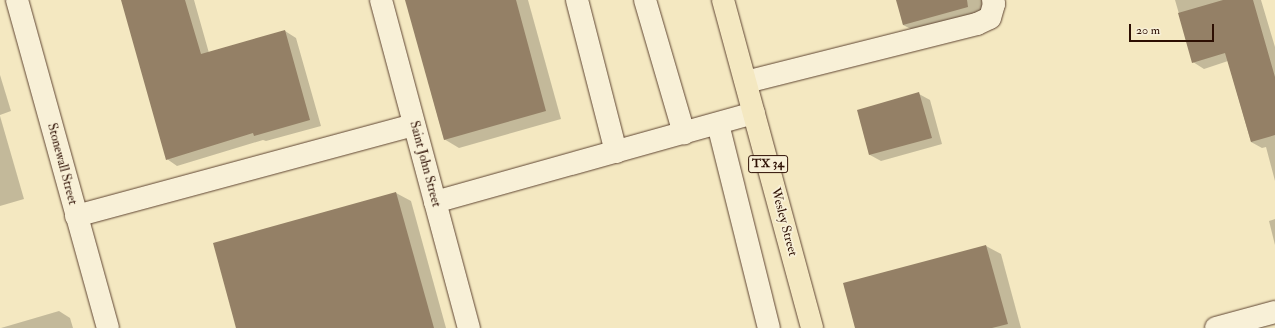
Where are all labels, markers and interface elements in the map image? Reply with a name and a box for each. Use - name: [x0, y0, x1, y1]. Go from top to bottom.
- scale bar: [1131, 16, 1216, 42]
- text: 20 m: [1136, 23, 1160, 38]
- street label: Saint John Street: [406, 119, 444, 209]
- street label: Stonewall Street: [44, 121, 80, 207]
- road number: TX 34: [748, 154, 788, 174]
- street label: Wesley Street: [767, 186, 801, 258]

